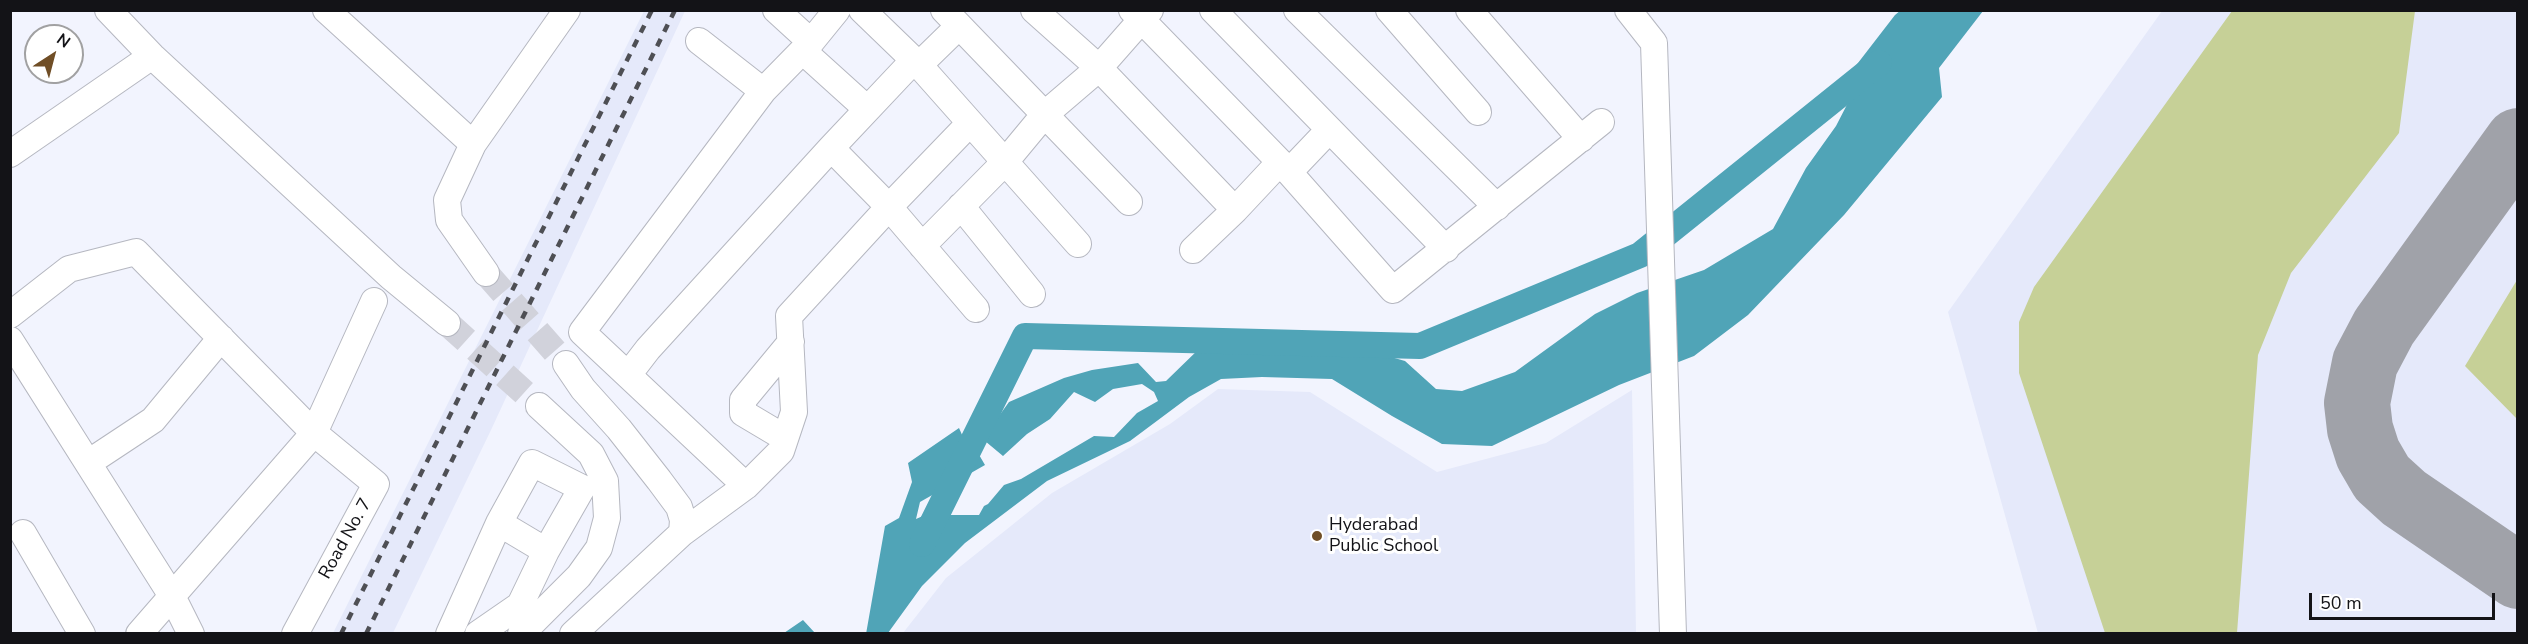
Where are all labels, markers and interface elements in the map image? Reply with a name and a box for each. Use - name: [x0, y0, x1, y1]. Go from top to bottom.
- north arrow: [24, 24, 84, 84]
- text: N: [52, 29, 75, 53]
- street label: Road No. 7: [315, 495, 377, 583]
- place label: Hyderabad Public School: [1329, 515, 1438, 558]
- marker: Hyderabad Public School: [1310, 529, 1324, 543]
- scale bar: [2312, 581, 2498, 619]
- text: 50 m: [2320, 591, 2362, 615]

